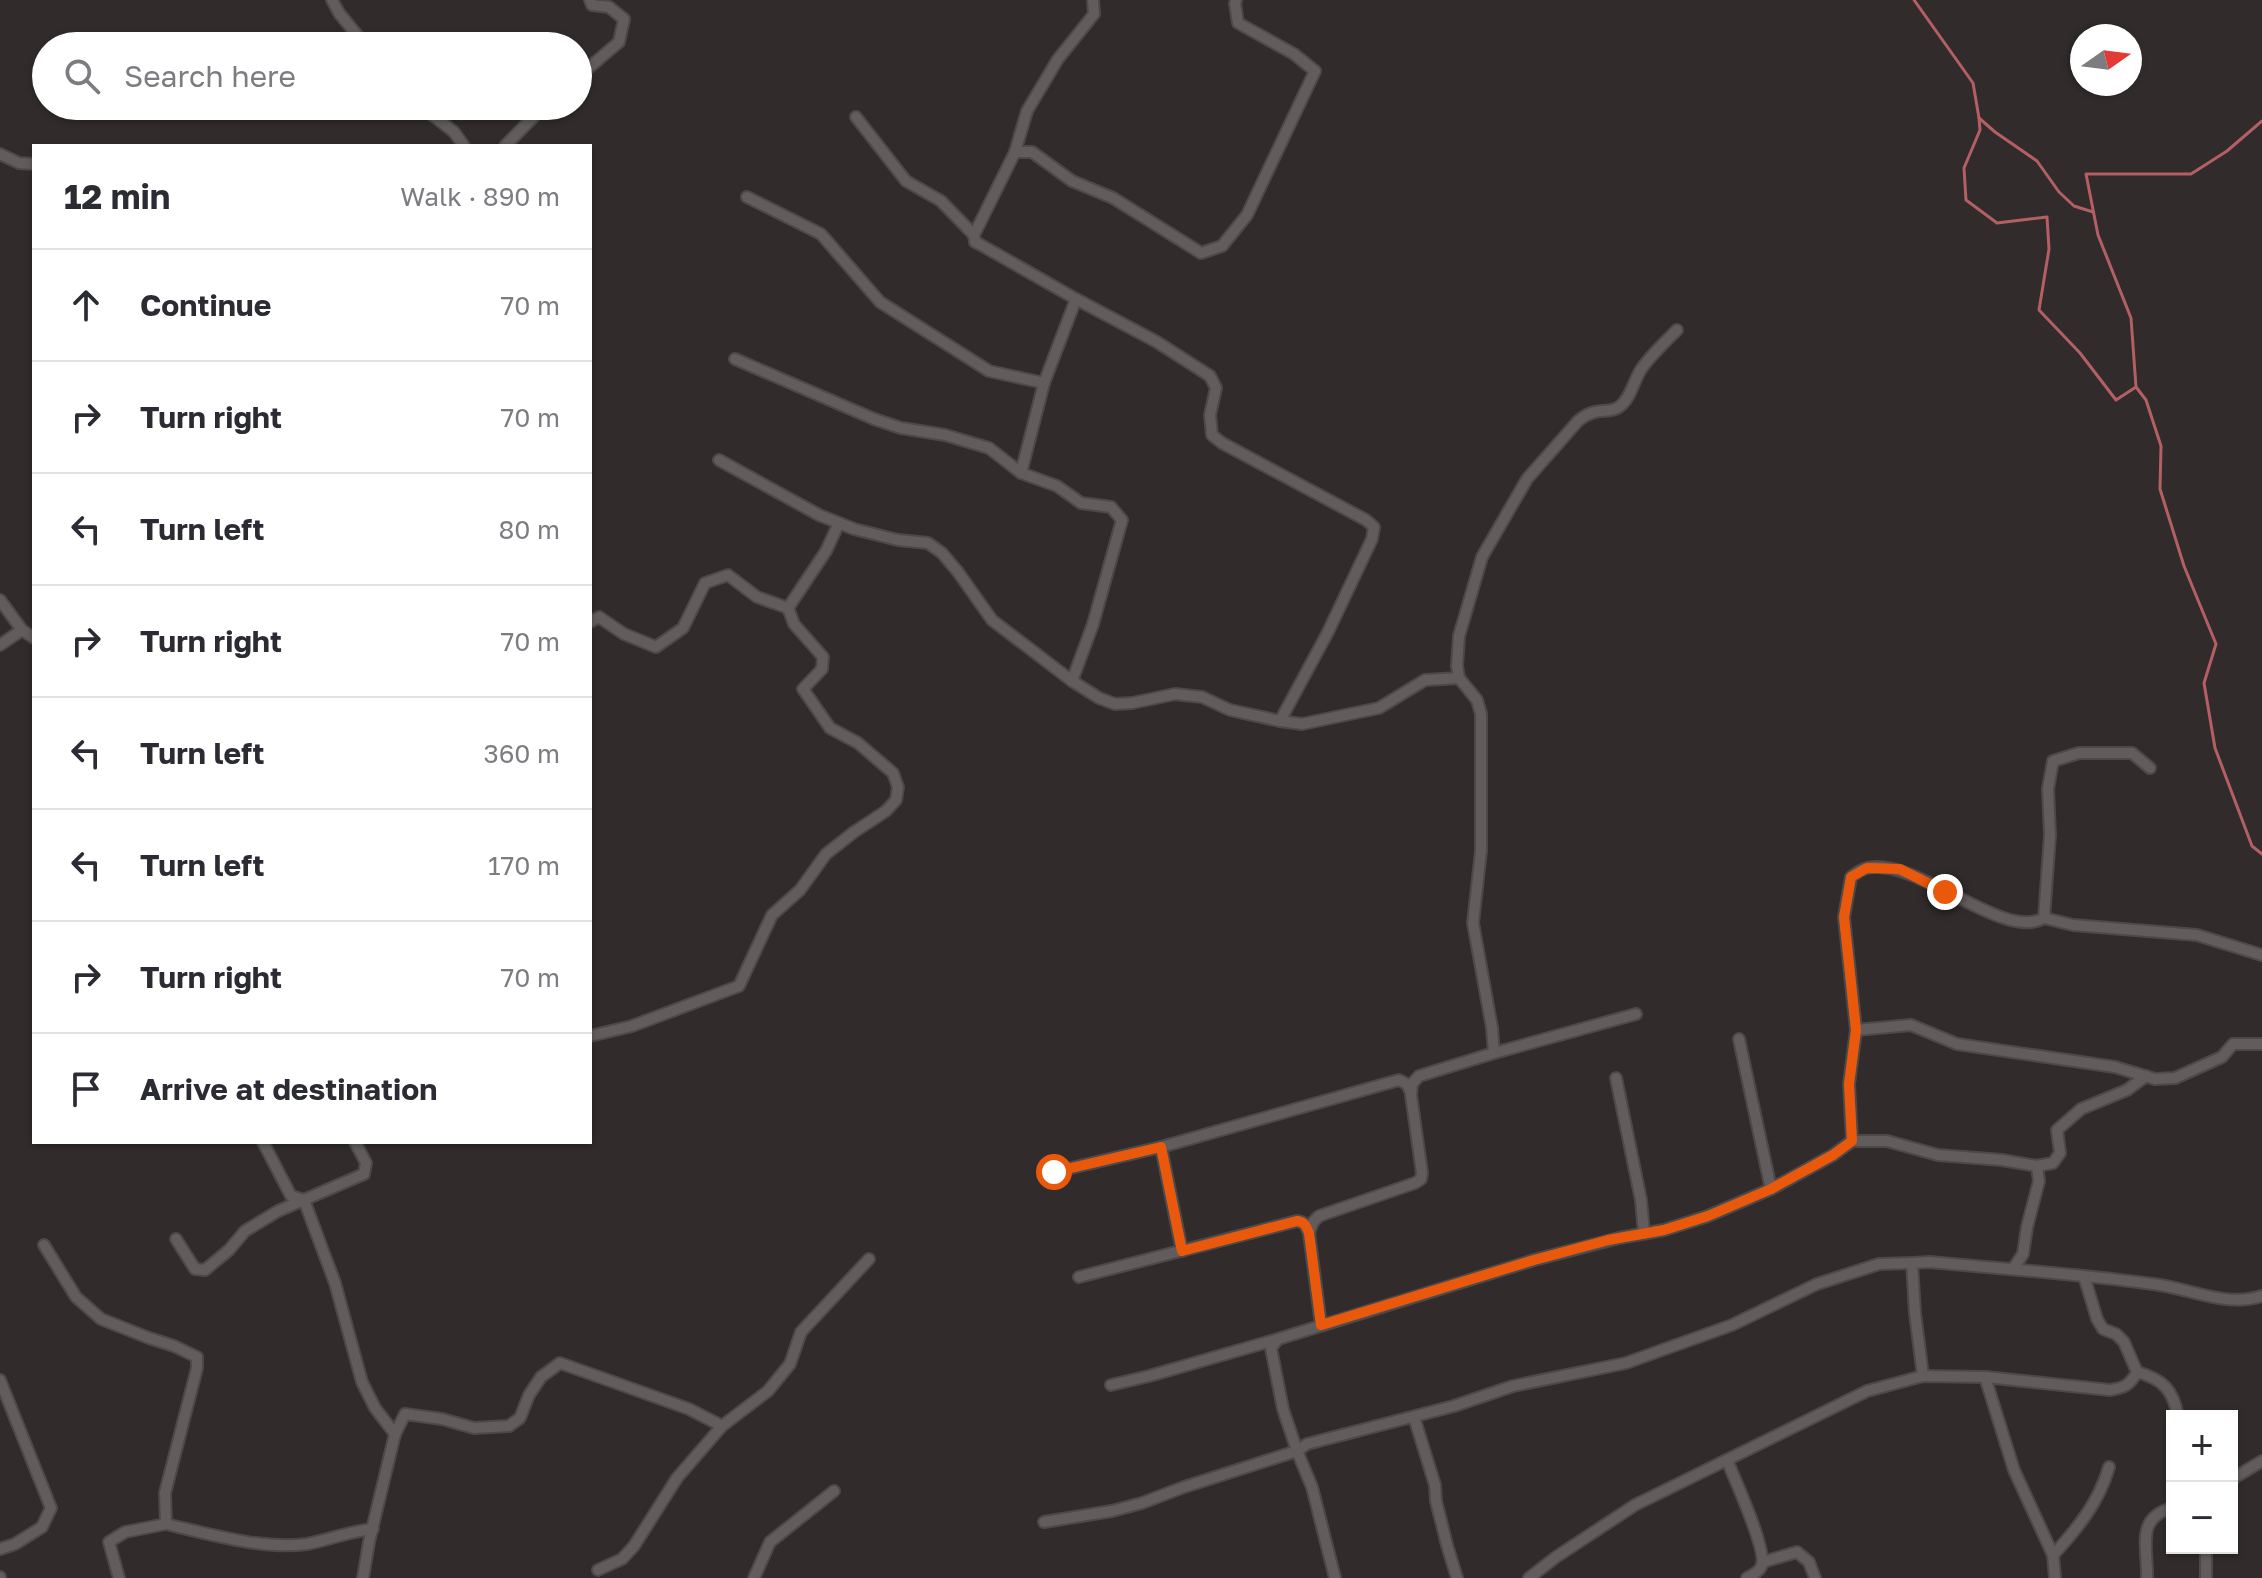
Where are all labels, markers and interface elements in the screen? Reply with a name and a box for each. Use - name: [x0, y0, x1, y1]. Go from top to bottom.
- north arrow: [2070, 24, 2142, 96]
- search box: [32, 32, 592, 120]
- icon: search: [60, 54, 104, 98]
- text: Search here: [124, 58, 296, 94]
- text: 12 min: [64, 176, 170, 216]
- text: Walk · 890 m: [400, 181, 560, 212]
- icon: ahead: [64, 283, 108, 327]
- text: Continue: [140, 287, 271, 323]
- text: 70 m: [501, 290, 560, 321]
- icon: right: [64, 395, 108, 439]
- text: Turn right: [140, 399, 282, 435]
- text: 70 m: [501, 402, 560, 433]
- icon: left: [64, 507, 108, 551]
- text: Turn left: [140, 511, 265, 547]
- text: 80 m: [499, 514, 560, 545]
- icon: right: [64, 619, 108, 663]
- text: Turn right: [140, 623, 282, 659]
- text: 70 m: [501, 626, 560, 657]
- icon: left: [64, 731, 108, 775]
- text: Turn left: [140, 735, 265, 771]
- text: 360 m: [483, 738, 560, 769]
- icon: left: [64, 843, 108, 887]
- text: Turn left: [140, 847, 265, 883]
- text: 170 m: [488, 850, 560, 881]
- route end: [1927, 874, 1963, 910]
- icon: right: [64, 955, 108, 999]
- text: Turn right: [140, 959, 282, 995]
- text: 70 m: [501, 962, 560, 993]
- icon: arrive: [64, 1067, 108, 1111]
- text: Arrive at destination: [140, 1071, 437, 1107]
- route start: [1036, 1154, 1072, 1190]
- map controls: [2166, 1410, 2238, 1554]
- button: +: [2166, 1410, 2238, 1482]
- button: −: [2166, 1482, 2238, 1554]

